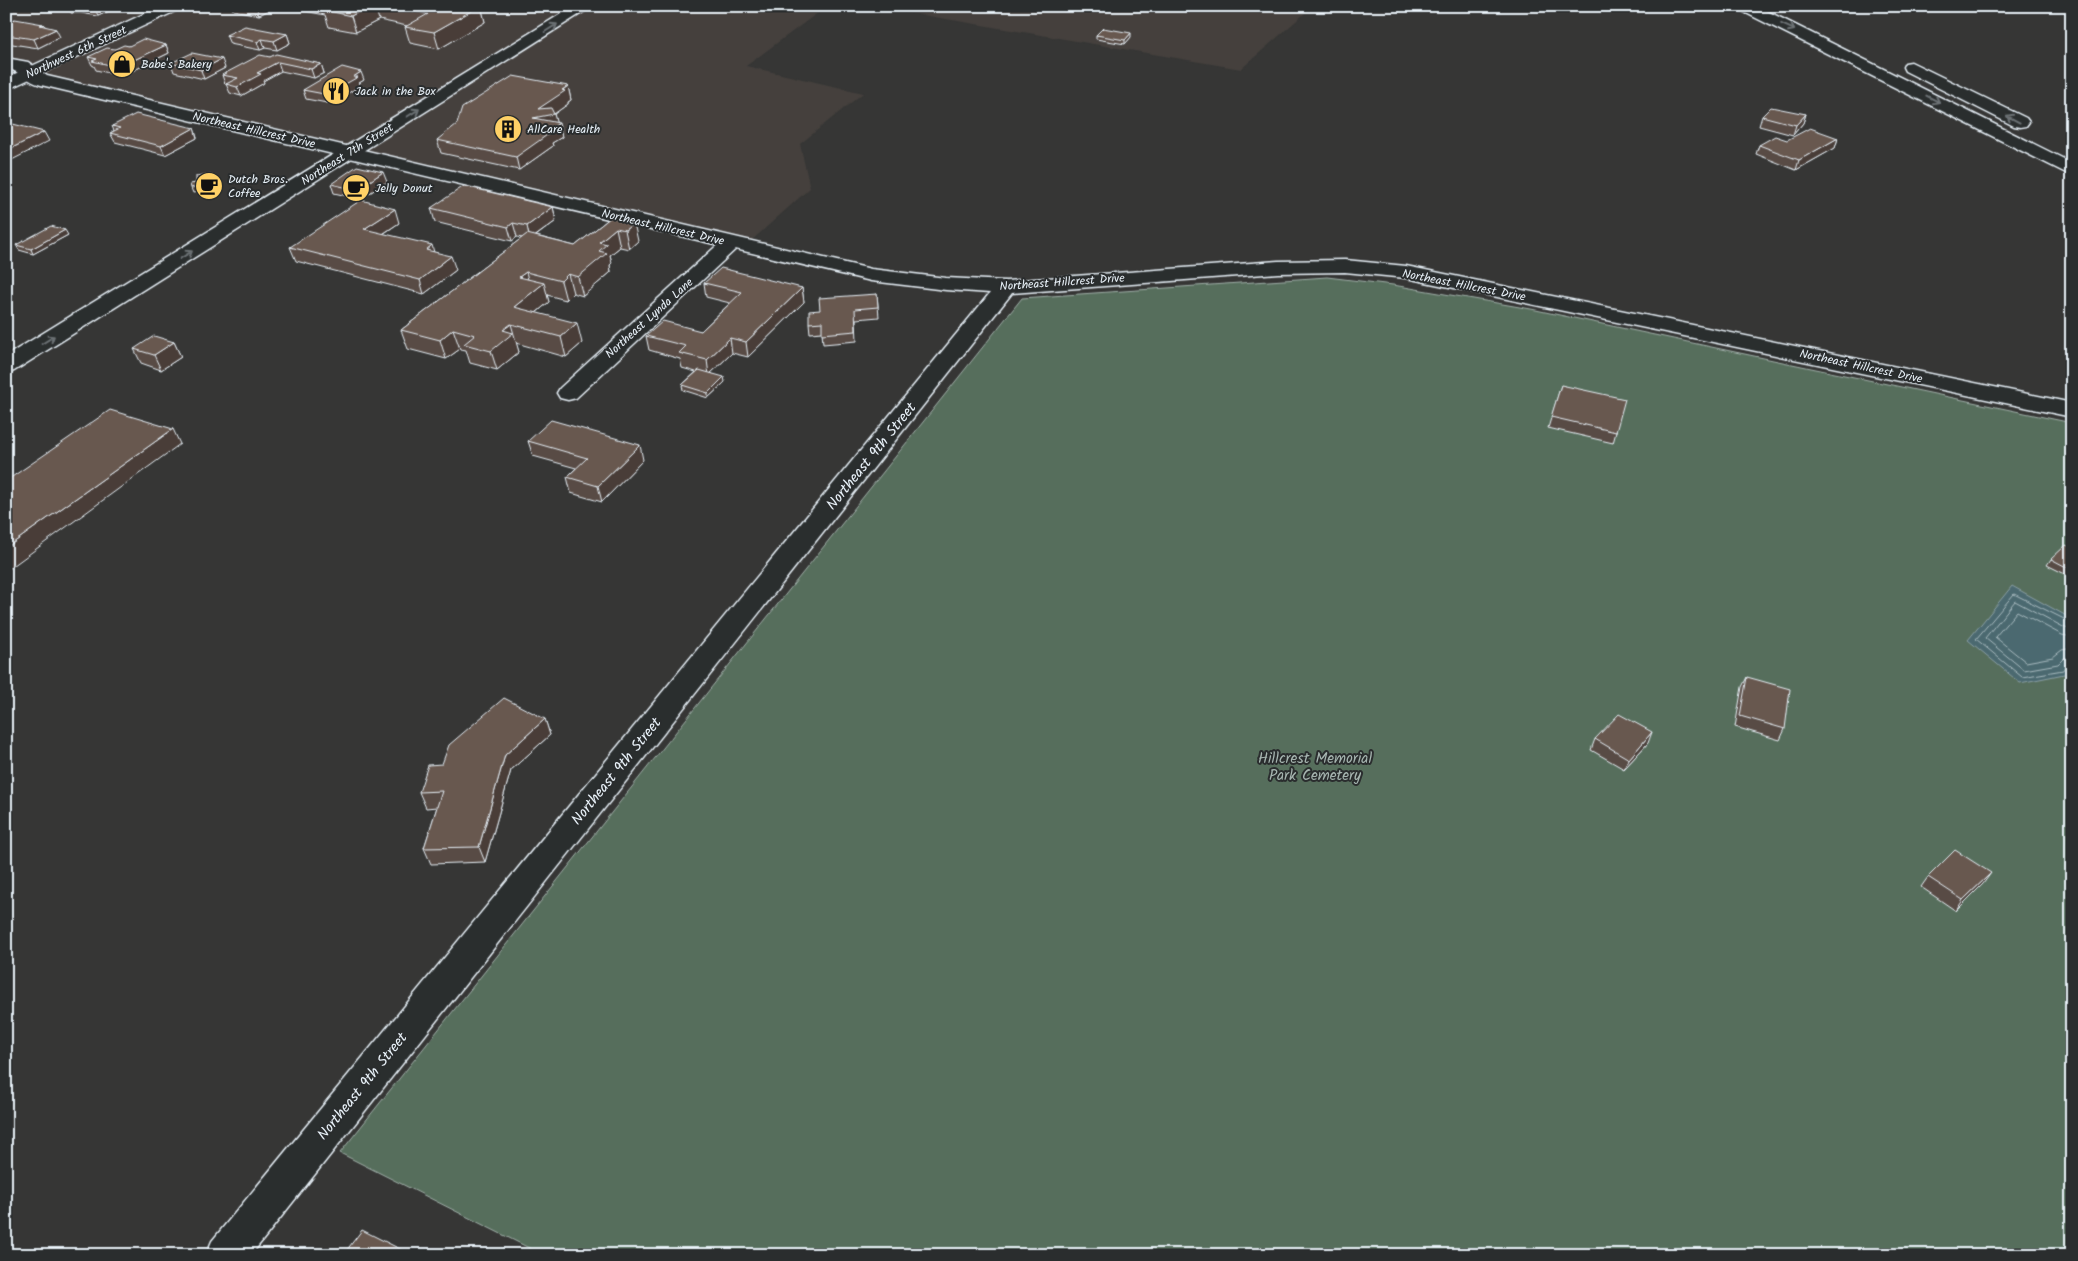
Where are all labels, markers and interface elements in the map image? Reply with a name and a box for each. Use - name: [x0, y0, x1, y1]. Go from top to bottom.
- street label: Northwest 6th Street: [23, 21, 130, 84]
- one-way arrow: [544, 22, 558, 32]
- one-way arrow: [1780, 23, 1795, 32]
- shop icon: Babe's Bakery: [107, 49, 137, 79]
- place label: Babe's Bakery: [141, 55, 212, 74]
- restaurant icon: Jack in the Box: [321, 76, 351, 106]
- place label: Jack in the Box: [355, 82, 436, 101]
- one-way arrow: [1926, 94, 1941, 104]
- street label: Northeast Hillcrest Drive: [191, 107, 318, 154]
- one-way arrow: [406, 108, 420, 118]
- one-way arrow: [2006, 113, 2021, 123]
- building icon: AllCare Health: [493, 114, 523, 144]
- street label: Northeast 7th Street: [297, 118, 398, 191]
- place label: AllCare Health: [527, 120, 600, 139]
- place label: Dutch Bros. Coffee: [228, 170, 288, 203]
- cafe icon: Dutch Bros. Coffee: [194, 171, 224, 201]
- cafe icon: Jelly Donut: [341, 173, 371, 203]
- place label: Jelly Donut: [375, 179, 433, 198]
- street label: Northeast Hillcrest Drive: [600, 204, 727, 251]
- one-way arrow: [178, 249, 192, 259]
- street label: Northeast Hillcrest Drive: [1401, 264, 1528, 307]
- street label: Northeast Hillcrest Drive: [999, 269, 1126, 296]
- street label: Northeast Lynda Lane: [601, 273, 698, 363]
- one-way arrow: [40, 335, 54, 345]
- street label: Northeast Hillcrest Drive: [1798, 344, 1925, 389]
- street label: Northeast 9th Street: [821, 397, 923, 516]
- street label: Northeast 9th Street: [566, 712, 668, 831]
- park label: Hillcrest Memorial Park Cemetery: [1258, 747, 1372, 788]
- street label: Northeast 9th Street: [312, 1027, 414, 1146]

